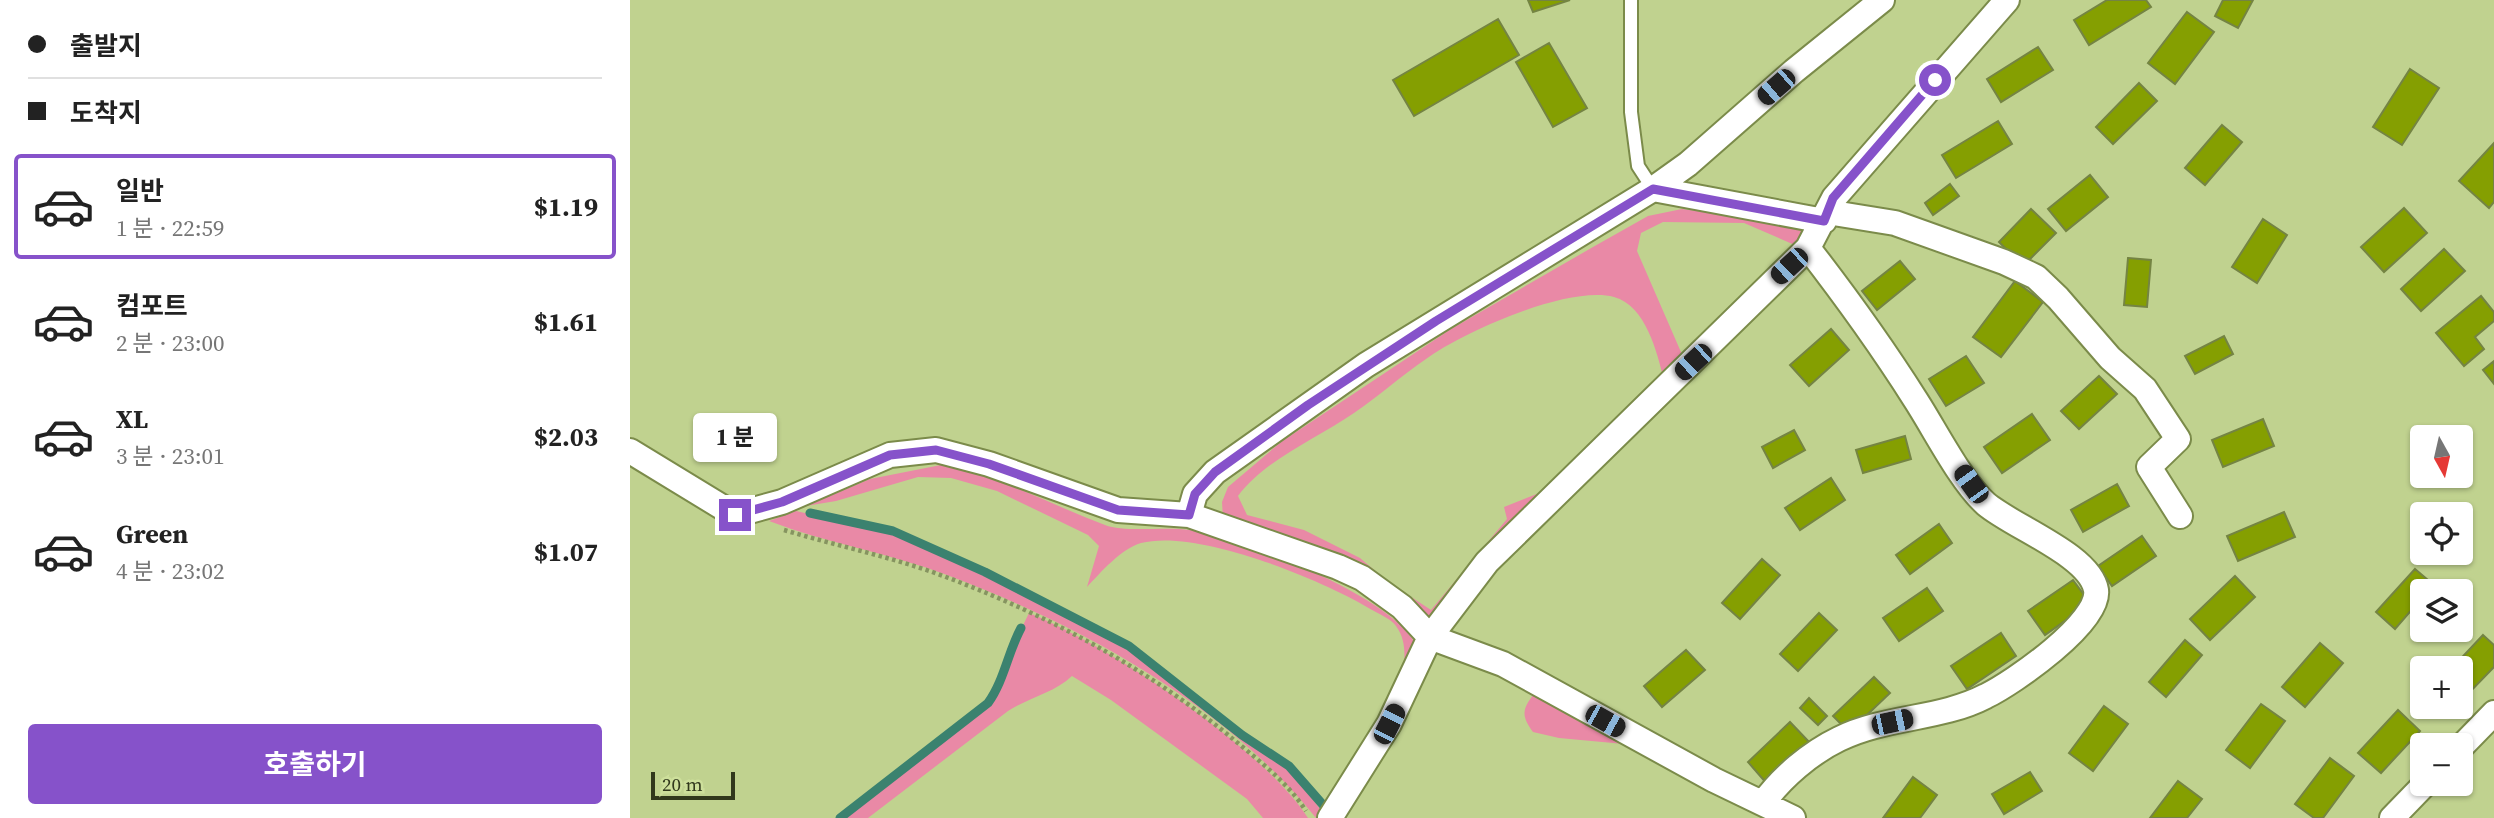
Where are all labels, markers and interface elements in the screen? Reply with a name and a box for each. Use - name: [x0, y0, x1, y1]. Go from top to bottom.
- text: 출발지: [70, 28, 142, 64]
- route start: [1919, 64, 1951, 96]
- car: [1754, 65, 1799, 109]
- text: 도착지: [70, 95, 142, 131]
- text: 일반: [116, 173, 164, 209]
- icon: car: [32, 175, 95, 238]
- text: $1.19: [534, 189, 598, 225]
- text: 1 분 · 22:59: [116, 212, 225, 244]
- car: [1767, 244, 1812, 288]
- text: 컴포트: [116, 288, 188, 324]
- icon: car: [32, 290, 95, 353]
- text: $1.61: [534, 304, 598, 340]
- text: 2 분 · 23:00: [116, 327, 225, 359]
- car: [1671, 340, 1716, 384]
- text: XL: [116, 401, 148, 437]
- icon: car: [32, 405, 95, 468]
- callout: 1 분: [693, 414, 777, 462]
- text: $2.03: [534, 419, 598, 455]
- text: 1 분: [716, 421, 754, 453]
- north arrow: [2410, 425, 2473, 488]
- map controls: [2410, 425, 2473, 796]
- text: 3 분 · 23:01: [116, 440, 225, 472]
- car: [1951, 461, 1992, 507]
- route end: [719, 499, 751, 531]
- button: locate: [2410, 502, 2473, 565]
- text: Green: [116, 516, 188, 552]
- icon: car: [32, 520, 95, 583]
- text: $1.07: [534, 534, 598, 570]
- text: 4 분 · 23:02: [116, 555, 225, 587]
- button: layers: [2410, 579, 2473, 642]
- button: +: [2410, 656, 2473, 719]
- car: [1371, 701, 1408, 747]
- car: [1582, 702, 1629, 740]
- car: [1870, 707, 1915, 737]
- button: 호출하기: [28, 724, 602, 804]
- button: −: [2410, 733, 2473, 796]
- scale bar: [651, 769, 735, 801]
- text: 20 m: [662, 771, 703, 797]

